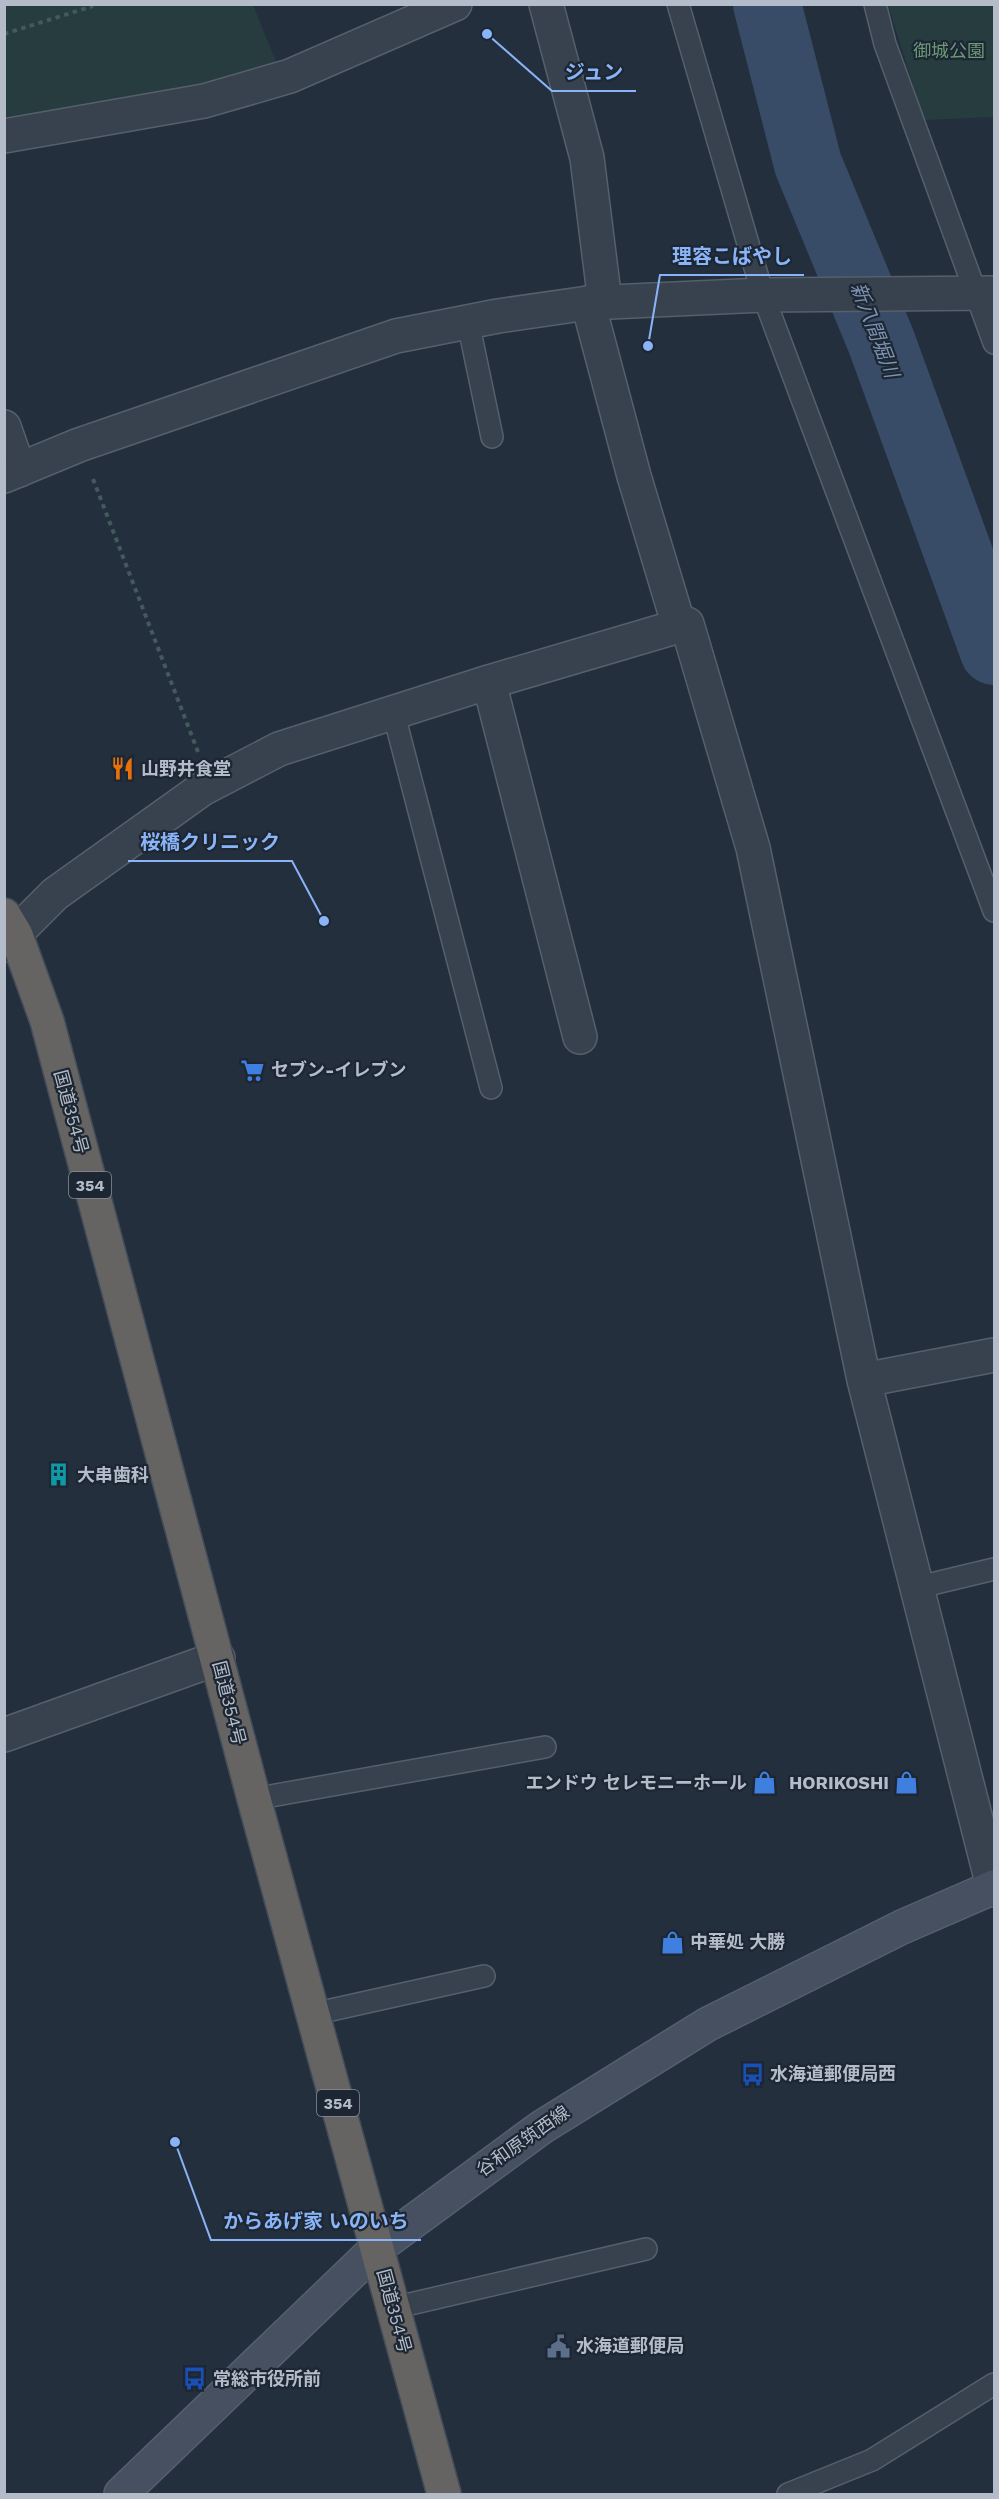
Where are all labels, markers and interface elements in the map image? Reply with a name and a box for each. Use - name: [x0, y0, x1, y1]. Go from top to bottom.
- park label: 御城公園: [913, 40, 985, 61]
- callout: ジュン: [552, 53, 636, 91]
- text: ジュン: [565, 60, 623, 84]
- callout: 理容こばやし: [660, 237, 804, 275]
- text: 理容こばやし: [672, 244, 792, 268]
- water label: 新八間堀川: [846, 279, 905, 383]
- restaurant icon: 山野井食堂: [110, 756, 136, 782]
- place label: 山野井食堂: [141, 758, 231, 779]
- callout: 桜橋クリニック: [128, 823, 292, 861]
- text: 桜橋クリニック: [140, 830, 280, 854]
- supermarket icon: セブン-イレブン: [240, 1057, 266, 1083]
- place label: セブン-イレブン: [271, 1059, 407, 1080]
- street label: 国道354号: [50, 1068, 93, 1156]
- road number: 354: [69, 1172, 111, 1198]
- building icon: 大串歯科: [46, 1462, 72, 1488]
- place label: 大串歯科: [77, 1464, 149, 1485]
- street label: 国道354号: [209, 1659, 250, 1747]
- shop icon: エンドウ セレモニーホール: [752, 1770, 778, 1796]
- shop icon: HORIKOSHI: [894, 1770, 920, 1796]
- place label: エンドウ セレモニーホール: [526, 1772, 747, 1793]
- place label: HORIKOSHI: [789, 1772, 889, 1793]
- shop icon: 中華処 大勝: [659, 1929, 685, 1955]
- place label: 中華処 大勝: [690, 1931, 785, 1952]
- bus stop icon: 水海道郵便局西: [739, 2061, 765, 2087]
- place label: 水海道郵便局西: [770, 2063, 896, 2084]
- road number: 354: [317, 2090, 359, 2116]
- street label: 谷和原筑西線: [472, 2101, 573, 2180]
- callout: からあげ家 いのいち: [211, 2202, 421, 2240]
- text: からあげ家 いのいち: [223, 2209, 409, 2233]
- street label: 国道354号: [373, 2267, 416, 2355]
- public building icon: 水海道郵便局: [545, 2333, 571, 2359]
- place label: 水海道郵便局: [576, 2335, 684, 2356]
- bus stop icon: 常総市役所前: [182, 2366, 208, 2392]
- place label: 常総市役所前: [213, 2368, 321, 2389]

